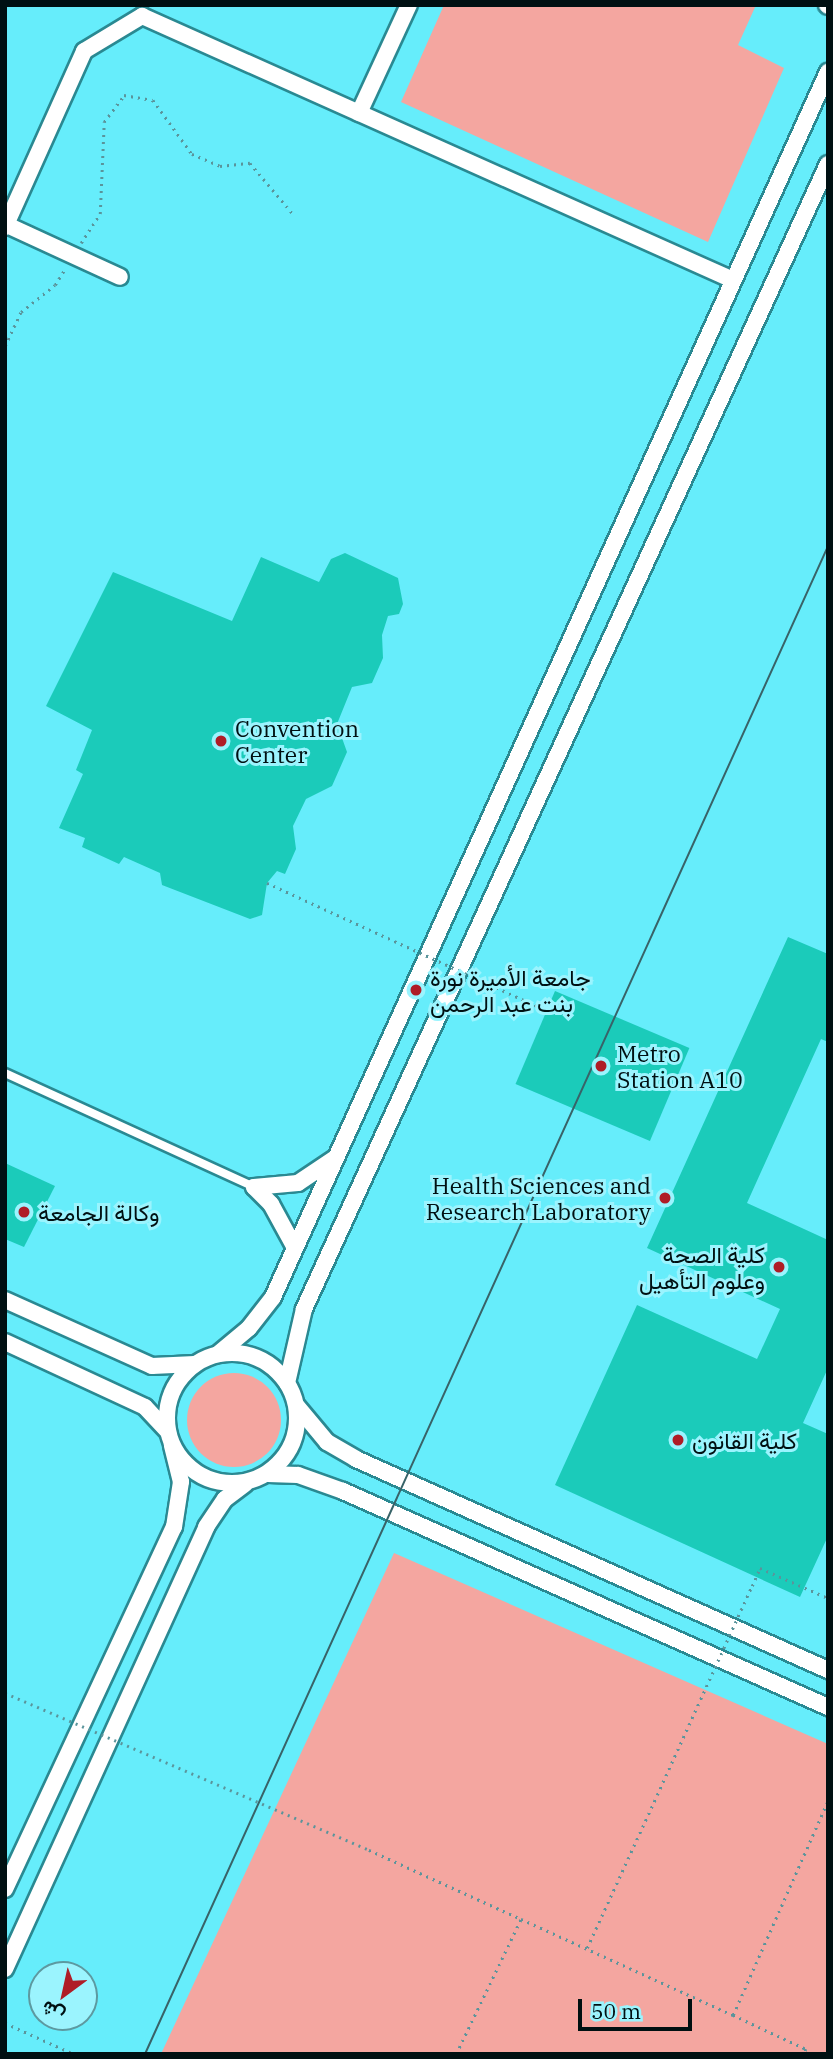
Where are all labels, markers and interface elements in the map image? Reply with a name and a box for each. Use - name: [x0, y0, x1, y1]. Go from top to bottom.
- place label: Convention Center: [235, 714, 359, 768]
- marker: Convention Center: [213, 733, 229, 749]
- place label: جامعة الأميرة نورة بنت عبد الرحمن: [430, 963, 591, 1017]
- marker: جامعة الأميرة نورة بنت عبد الرحمن: [408, 982, 424, 998]
- place label: Metro Station A10: [617, 1039, 743, 1093]
- marker: Metro Station A10: [591, 1056, 611, 1076]
- place label: Health Sciences and Research Laboratory: [426, 1171, 651, 1225]
- marker: Health Sciences and Research Laboratory: [657, 1190, 673, 1206]
- place label: وكالة الجامعة: [38, 1198, 159, 1226]
- marker: وكالة الجامعة: [16, 1204, 32, 1220]
- place label: كلية الصحة وعلوم التأهيل: [639, 1240, 765, 1294]
- marker: كلية الصحة وعلوم التأهيل: [771, 1259, 787, 1275]
- place label: كلية القانون: [692, 1426, 797, 1454]
- marker: كلية القانون: [670, 1432, 686, 1448]
- north arrow: [28, 1961, 98, 2031]
- scale bar: [581, 1986, 695, 2030]
- text: ش: [37, 1996, 69, 2028]
- text: 50 m: [591, 1997, 641, 2025]

